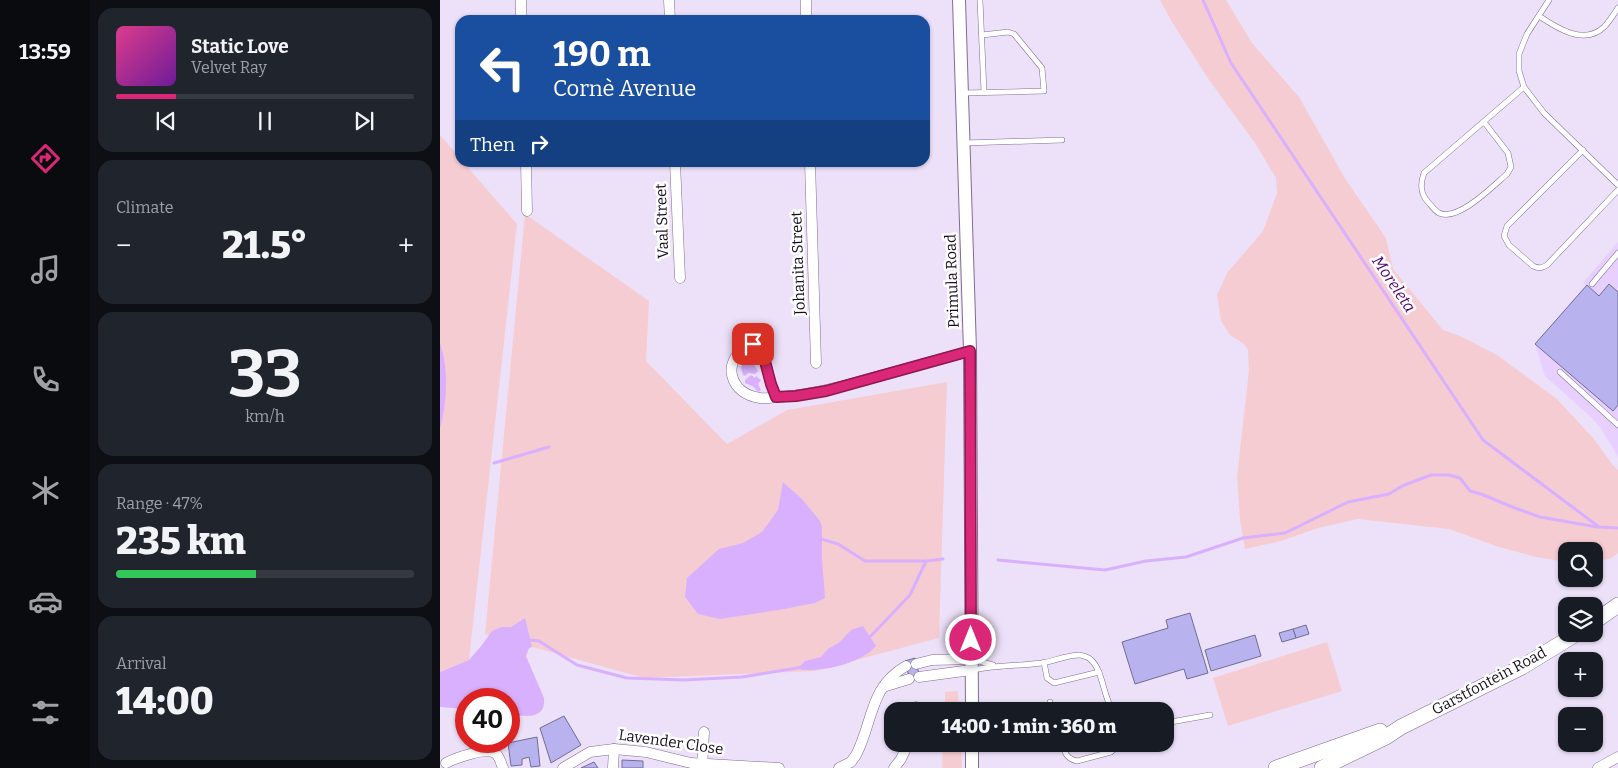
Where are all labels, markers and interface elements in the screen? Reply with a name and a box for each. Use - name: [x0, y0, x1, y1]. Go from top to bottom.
- text: 190 m: [553, 33, 651, 75]
- text: Static Love: [191, 35, 289, 58]
- icon: left: [470, 35, 535, 100]
- text: 13:59: [19, 38, 71, 65]
- text: Velvet Ray: [191, 58, 267, 77]
- text: Cornè Avenue: [553, 75, 696, 102]
- icon: previous: [152, 107, 180, 135]
- icon: pause: [251, 107, 279, 135]
- icon: next: [350, 107, 378, 135]
- icon: right: [525, 130, 553, 158]
- text: Then: [470, 133, 515, 156]
- icon: directions: [28, 141, 63, 176]
- street label: Vaal Street: [652, 183, 672, 259]
- text: Climate: [116, 198, 174, 217]
- street label: Johanita Street: [787, 210, 809, 316]
- text: 21.5°: [222, 222, 308, 268]
- text: −: [116, 229, 131, 262]
- text: +: [398, 229, 414, 262]
- street label: Primula Road: [941, 234, 963, 328]
- icon: music: [28, 252, 63, 287]
- water label: Moreleta: [1368, 252, 1420, 316]
- pin: [732, 323, 774, 365]
- icon: arrive: [739, 330, 767, 358]
- text: 33: [228, 335, 302, 413]
- icon: phone: [28, 362, 63, 397]
- text: km/h: [245, 407, 285, 426]
- icon: climate: [28, 473, 63, 508]
- text: Range · 47%: [116, 494, 203, 513]
- text: 235 km: [116, 518, 246, 564]
- map controls: [1558, 542, 1603, 752]
- button: search: [1558, 542, 1603, 587]
- icon: car: [28, 584, 63, 619]
- button: layers: [1558, 597, 1603, 642]
- position arrow: [944, 613, 996, 665]
- street label: Garstfontein Road: [1429, 643, 1549, 719]
- button: +: [1558, 652, 1603, 697]
- text: Arrival: [116, 654, 167, 673]
- text: 14:00: [116, 678, 214, 724]
- speed limit sign: 40: [455, 688, 520, 753]
- icon: filters: [28, 695, 63, 730]
- button: −: [1558, 707, 1603, 752]
- text: 14:00 · 1 min · 360 m: [942, 715, 1116, 738]
- street label: Lavender Close: [617, 726, 725, 758]

